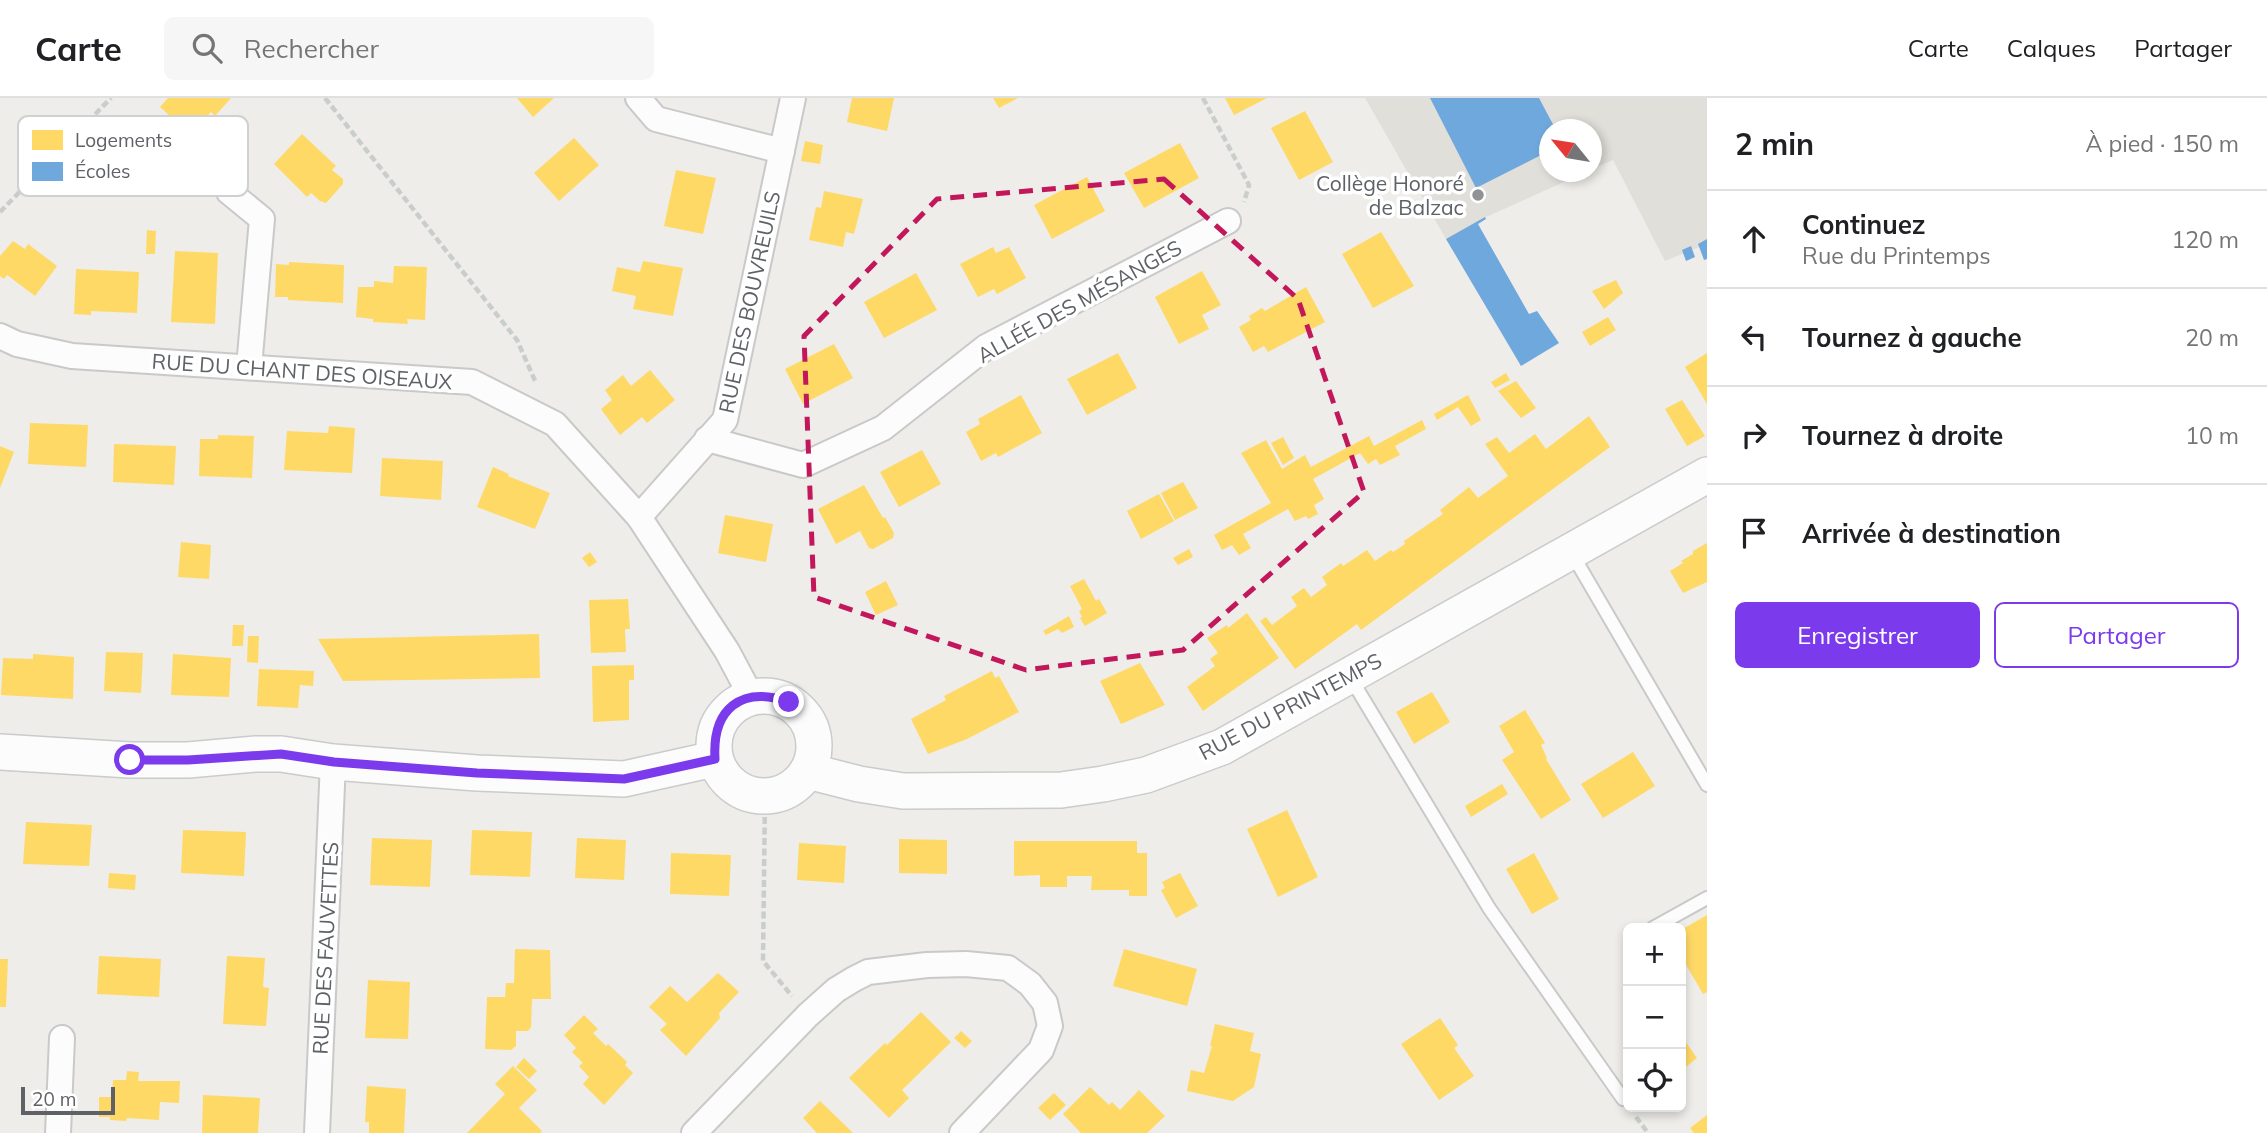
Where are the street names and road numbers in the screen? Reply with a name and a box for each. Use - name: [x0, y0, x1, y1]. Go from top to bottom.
- street label: RUE DES BOUVREUILS: [713, 189, 785, 415]
- street label: ALLÉE DES MÉSANGES: [972, 234, 1186, 368]
- street label: RUE DU CHANT DES OISEAUX: [151, 348, 453, 394]
- street label: RUE DU PRINTEMPS: [1194, 647, 1386, 765]
- street label: RUE DES FAUVETTES: [306, 841, 344, 1055]

